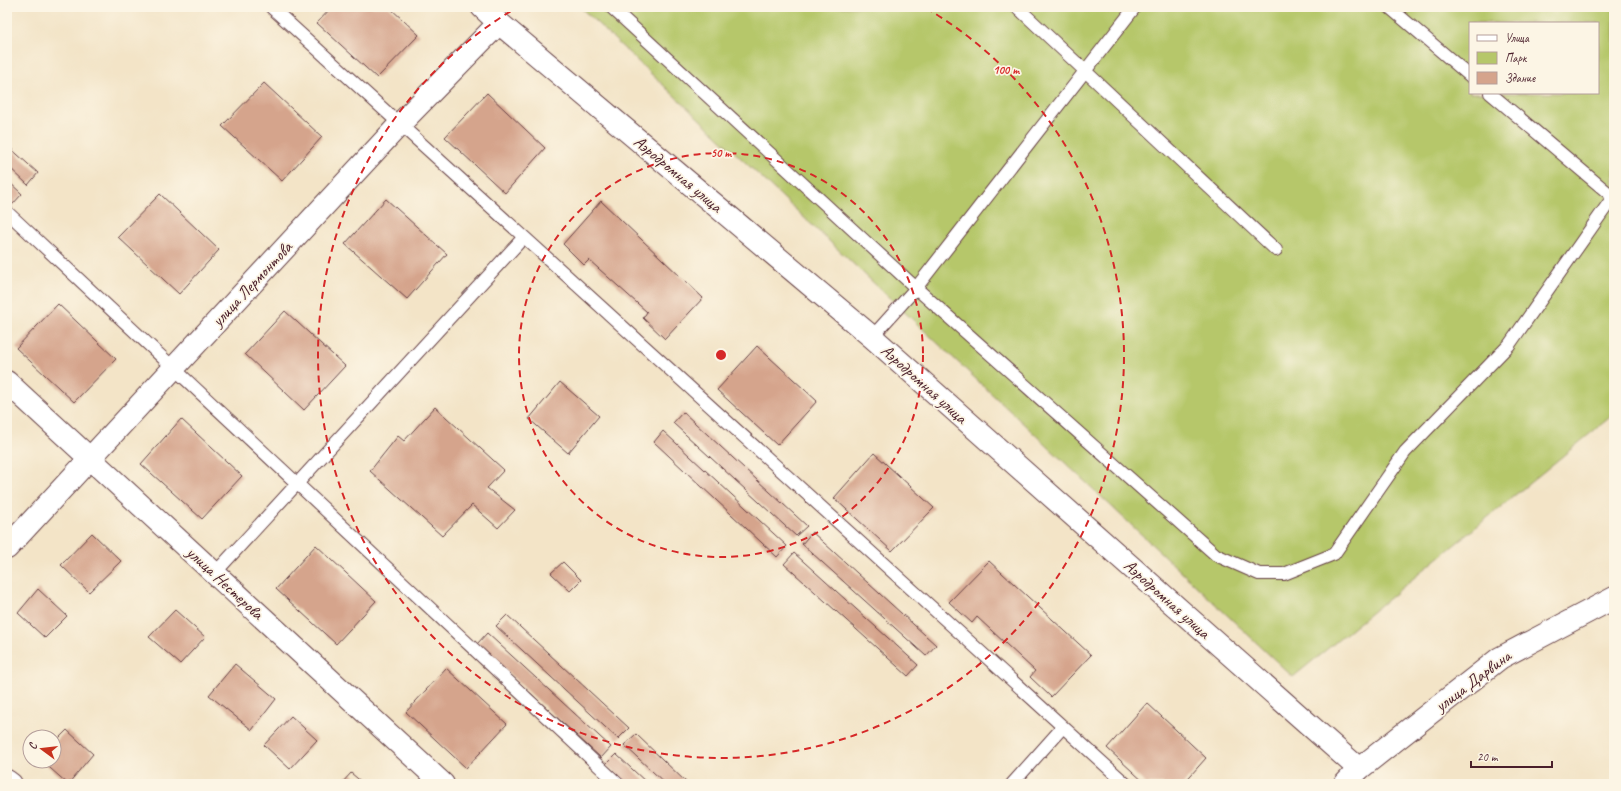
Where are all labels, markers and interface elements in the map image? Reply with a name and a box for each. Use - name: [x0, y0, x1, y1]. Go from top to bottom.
- legend: [1469, 22, 1599, 94]
- text: Улица: [1505, 30, 1530, 46]
- text: Парк: [1505, 50, 1528, 66]
- text: 100 m: [993, 62, 1020, 78]
- text: Здание: [1505, 70, 1536, 86]
- street label: Аэродромная улица: [630, 131, 728, 218]
- text: 50 m: [711, 145, 732, 161]
- street label: улица Лермонтова: [207, 236, 298, 332]
- street label: Аэродромная улица: [877, 340, 973, 429]
- centre of rings: [714, 348, 728, 362]
- street label: улица Нестерова: [181, 541, 269, 625]
- street label: Аэродромная улица: [1120, 555, 1216, 644]
- street label: улица Дарвина: [1430, 644, 1517, 717]
- north arrow: [22, 729, 62, 769]
- text: С: [25, 740, 40, 751]
- scale bar: [1471, 743, 1552, 769]
- text: 20 m: [1477, 749, 1499, 765]

